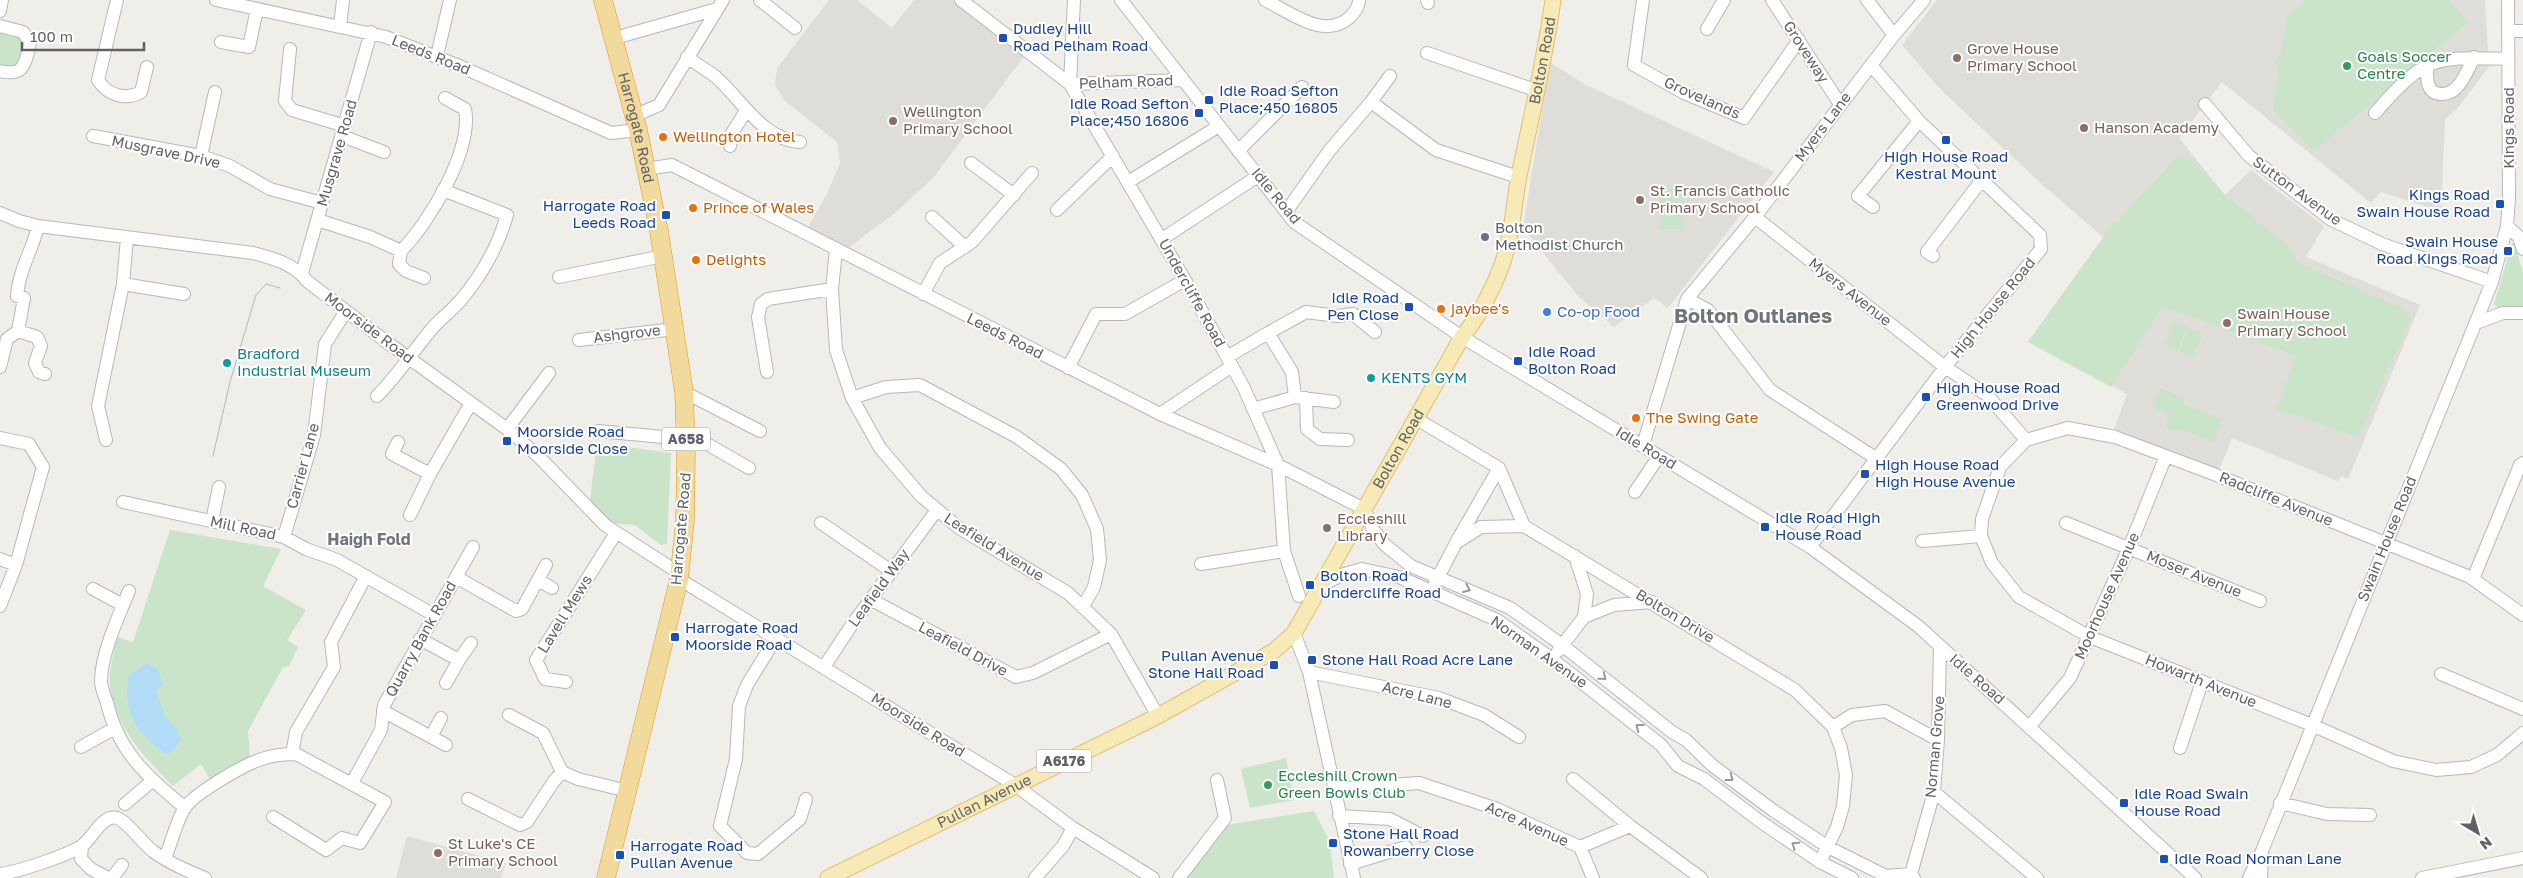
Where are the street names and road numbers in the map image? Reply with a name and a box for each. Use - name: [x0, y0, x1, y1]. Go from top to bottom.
- street label: Bolton Road: [1524, 16, 1558, 106]
- street label: Groveway: [1780, 17, 1834, 86]
- street label: Leeds Road: [389, 30, 473, 78]
- street label: Harrogate Road: [615, 70, 659, 185]
- street label: Pelham Road: [1078, 70, 1174, 92]
- street label: Grovelands: [1662, 72, 1743, 122]
- street label: Kings Road: [2499, 87, 2517, 169]
- street label: Myers Lane: [1790, 88, 1854, 165]
- street label: Musgrave Road: [312, 97, 360, 208]
- street label: Musgrave Drive: [110, 131, 223, 171]
- street label: Sutton Avenue: [2250, 152, 2346, 229]
- street label: Idle Road: [1248, 164, 1305, 227]
- street label: Undercliffe Road: [1156, 235, 1230, 350]
- street label: Myers Avenue: [1806, 253, 1896, 329]
- street label: High House Road: [1946, 253, 2038, 361]
- street label: Moorside Road: [321, 288, 418, 367]
- street label: Leeds Road: [964, 308, 1047, 362]
- street label: Ashgrove: [592, 320, 662, 346]
- street label: Bolton Road: [1368, 406, 1427, 491]
- street label: Carrier Lane: [282, 421, 322, 510]
- street label: Idle Road: [1613, 422, 1680, 472]
- road number: A658: [662, 428, 710, 450]
- street label: Radcliffe Avenue: [2217, 467, 2336, 529]
- street label: Harrogate Road: [666, 472, 694, 586]
- street label: Swain House Road: [2353, 473, 2419, 604]
- street label: Leafield Avenue: [941, 508, 1048, 584]
- street label: Mill Road: [209, 511, 278, 543]
- street label: Moorhouse Avenue: [2070, 529, 2142, 662]
- street label: Leafield Way: [844, 545, 913, 630]
- street label: Moser Avenue: [2144, 546, 2245, 600]
- street label: Lavell Mews: [533, 571, 595, 656]
- street label: Quarry Bank Road: [381, 577, 459, 700]
- street label: Bolton Drive: [1633, 585, 1718, 646]
- street label: Norman Avenue: [1488, 611, 1592, 691]
- street label: Leafield Drive: [916, 617, 1011, 679]
- street label: Idle Road: [1946, 649, 2009, 707]
- street label: Howarth Avenue: [2143, 650, 2260, 711]
- street label: Acre Lane: [1380, 677, 1454, 711]
- street label: Moorside Road: [868, 688, 969, 760]
- street label: Norman Grove: [1921, 695, 1947, 799]
- road number: A6176: [1036, 749, 1092, 772]
- street label: Pullan Avenue: [934, 770, 1034, 831]
- street label: Acre Avenue: [1483, 797, 1572, 850]

